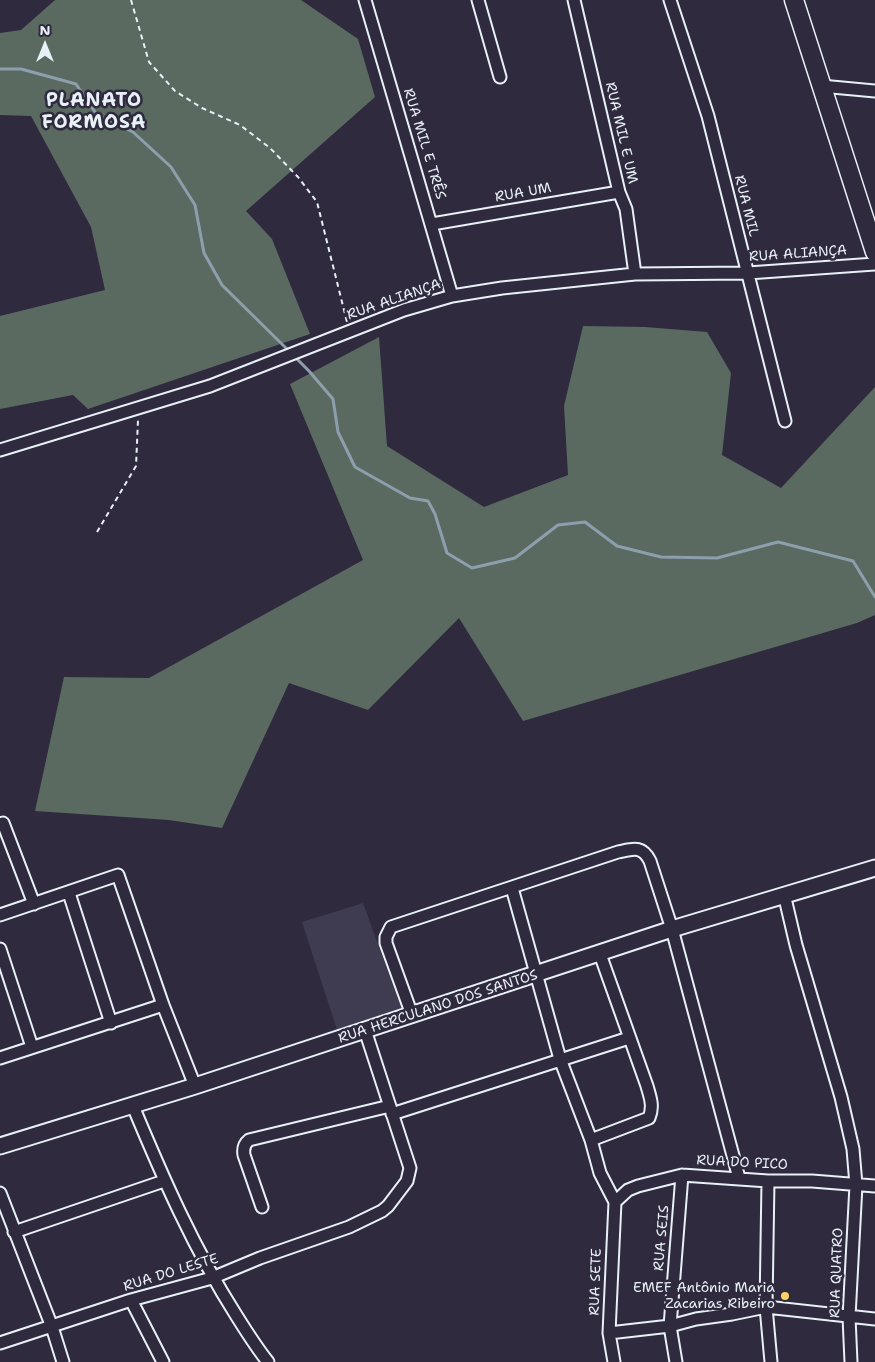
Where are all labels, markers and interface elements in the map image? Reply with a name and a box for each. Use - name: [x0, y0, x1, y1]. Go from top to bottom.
- north arrow: [20, 20, 70, 70]
- text: N: [39, 21, 51, 39]
- street label: RUA MIL E UM: [601, 81, 641, 185]
- street label: RUA MIL E TRÊS: [399, 87, 449, 201]
- district label: PLANATO FORMOSA: [41, 90, 147, 134]
- street label: RUA MIL: [730, 174, 762, 238]
- street label: RUA UM: [494, 180, 552, 206]
- street label: RUA ALIANÇA: [748, 242, 848, 266]
- street label: RUA ALIANÇA: [345, 276, 443, 324]
- street label: RUA HERCULANO DOS SANTOS: [336, 967, 540, 1047]
- street label: RUA DO PICO: [696, 1152, 788, 1174]
- street label: RUA SEIS: [651, 1204, 673, 1272]
- street label: RUA QUATRO: [827, 1228, 847, 1318]
- street label: RUA SETE: [586, 1248, 606, 1316]
- street label: RUA DO LESTE: [122, 1251, 220, 1295]
- place label: EMEF Antônio Maria Zacarias Ribeiro: [633, 1280, 775, 1312]
- marker: EMEF Antônio Maria Zacarias Ribeiro: [779, 1290, 791, 1302]

